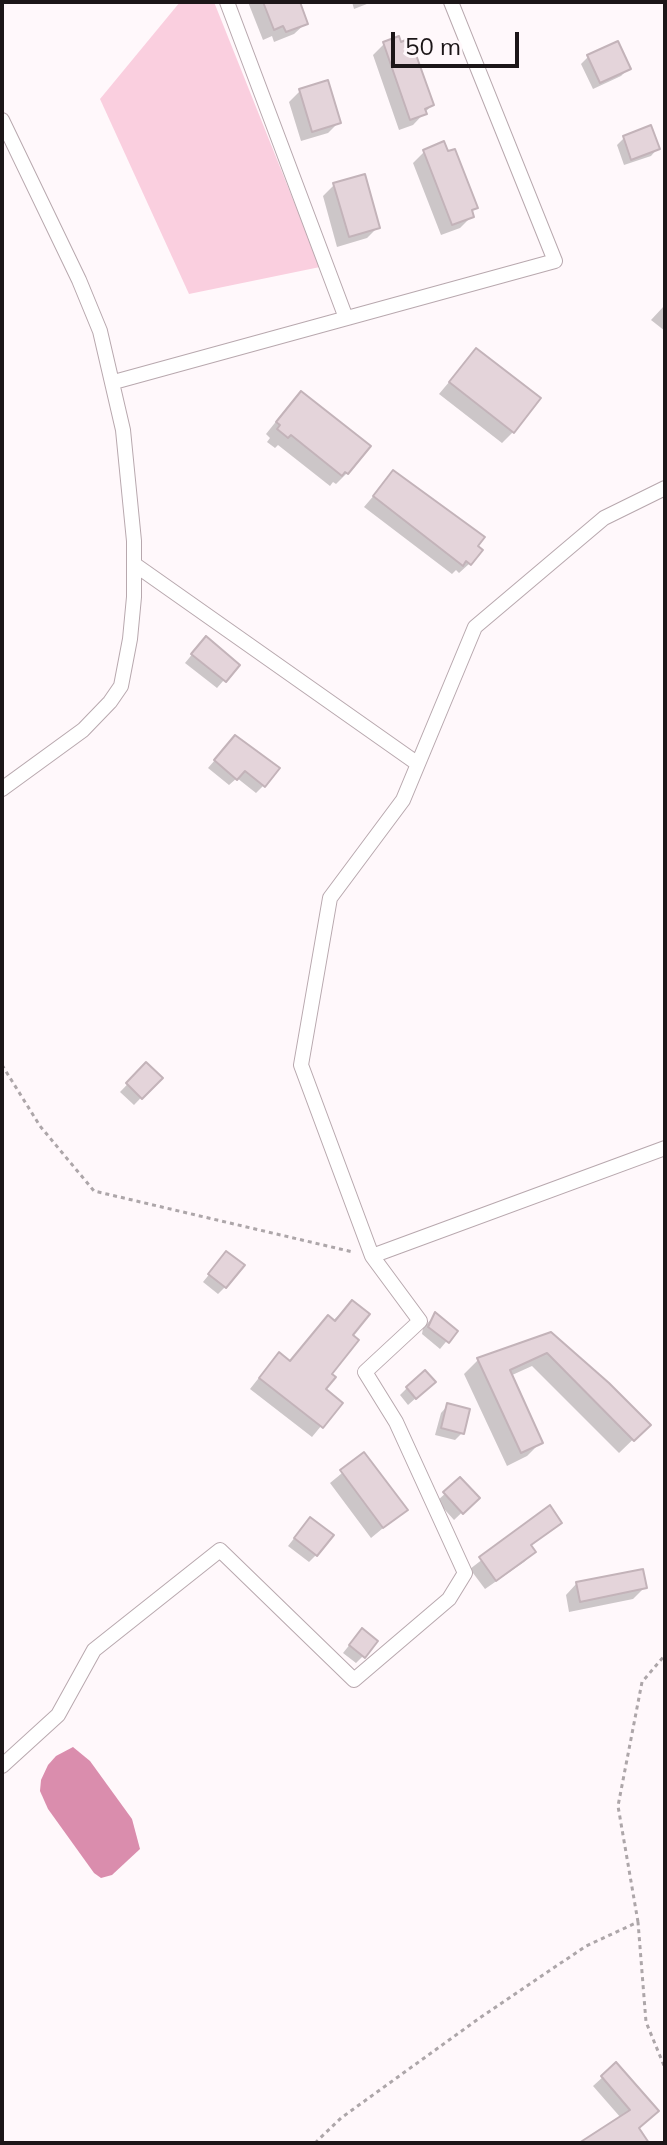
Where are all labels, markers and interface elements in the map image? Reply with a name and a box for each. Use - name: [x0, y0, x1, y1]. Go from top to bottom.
- scale bar: [395, 16, 523, 66]
- text: 50 m: [405, 31, 461, 61]

